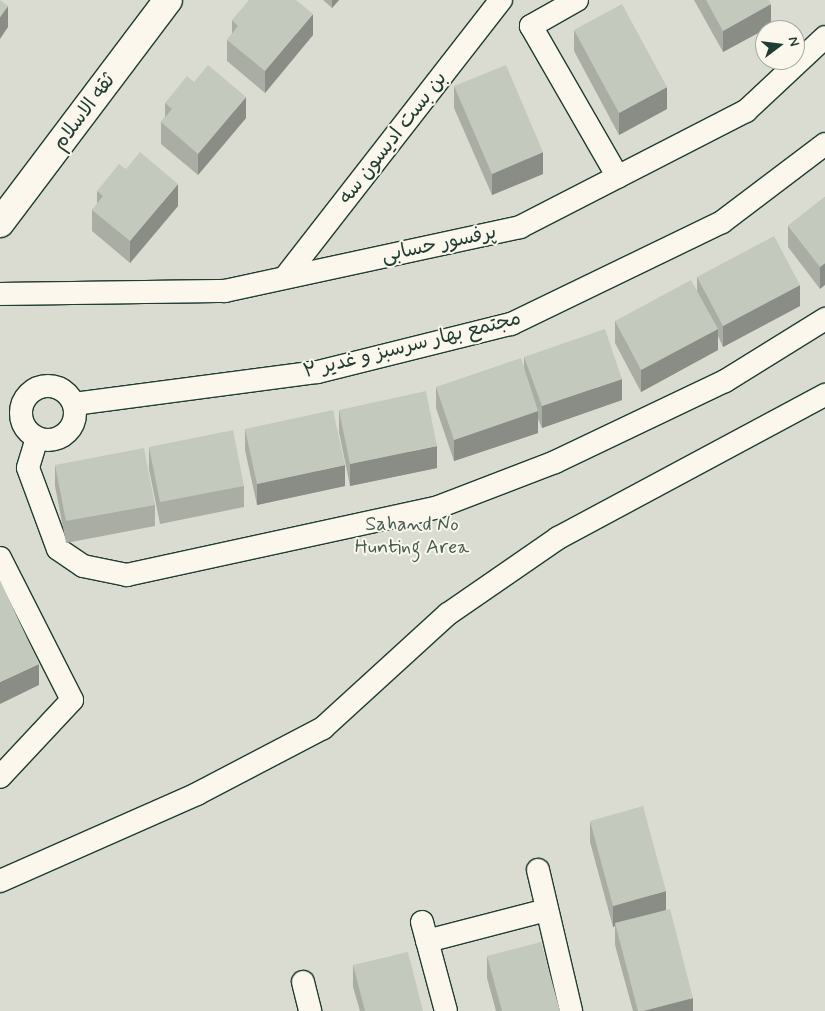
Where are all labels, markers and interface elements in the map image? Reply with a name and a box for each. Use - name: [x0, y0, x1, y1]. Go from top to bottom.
- north arrow: [755, 20, 805, 70]
- text: N: [784, 35, 803, 48]
- street label: بن بست ادیسون سه: [334, 67, 452, 209]
- street label: ثقه الاسلام: [47, 69, 121, 155]
- street label: پرفسور حسابی: [379, 220, 499, 268]
- street label: مجتمع بهار سرسبز و غدیر ۲: [301, 306, 523, 384]
- park label: Sahand No Hunting Area: [355, 512, 469, 559]

